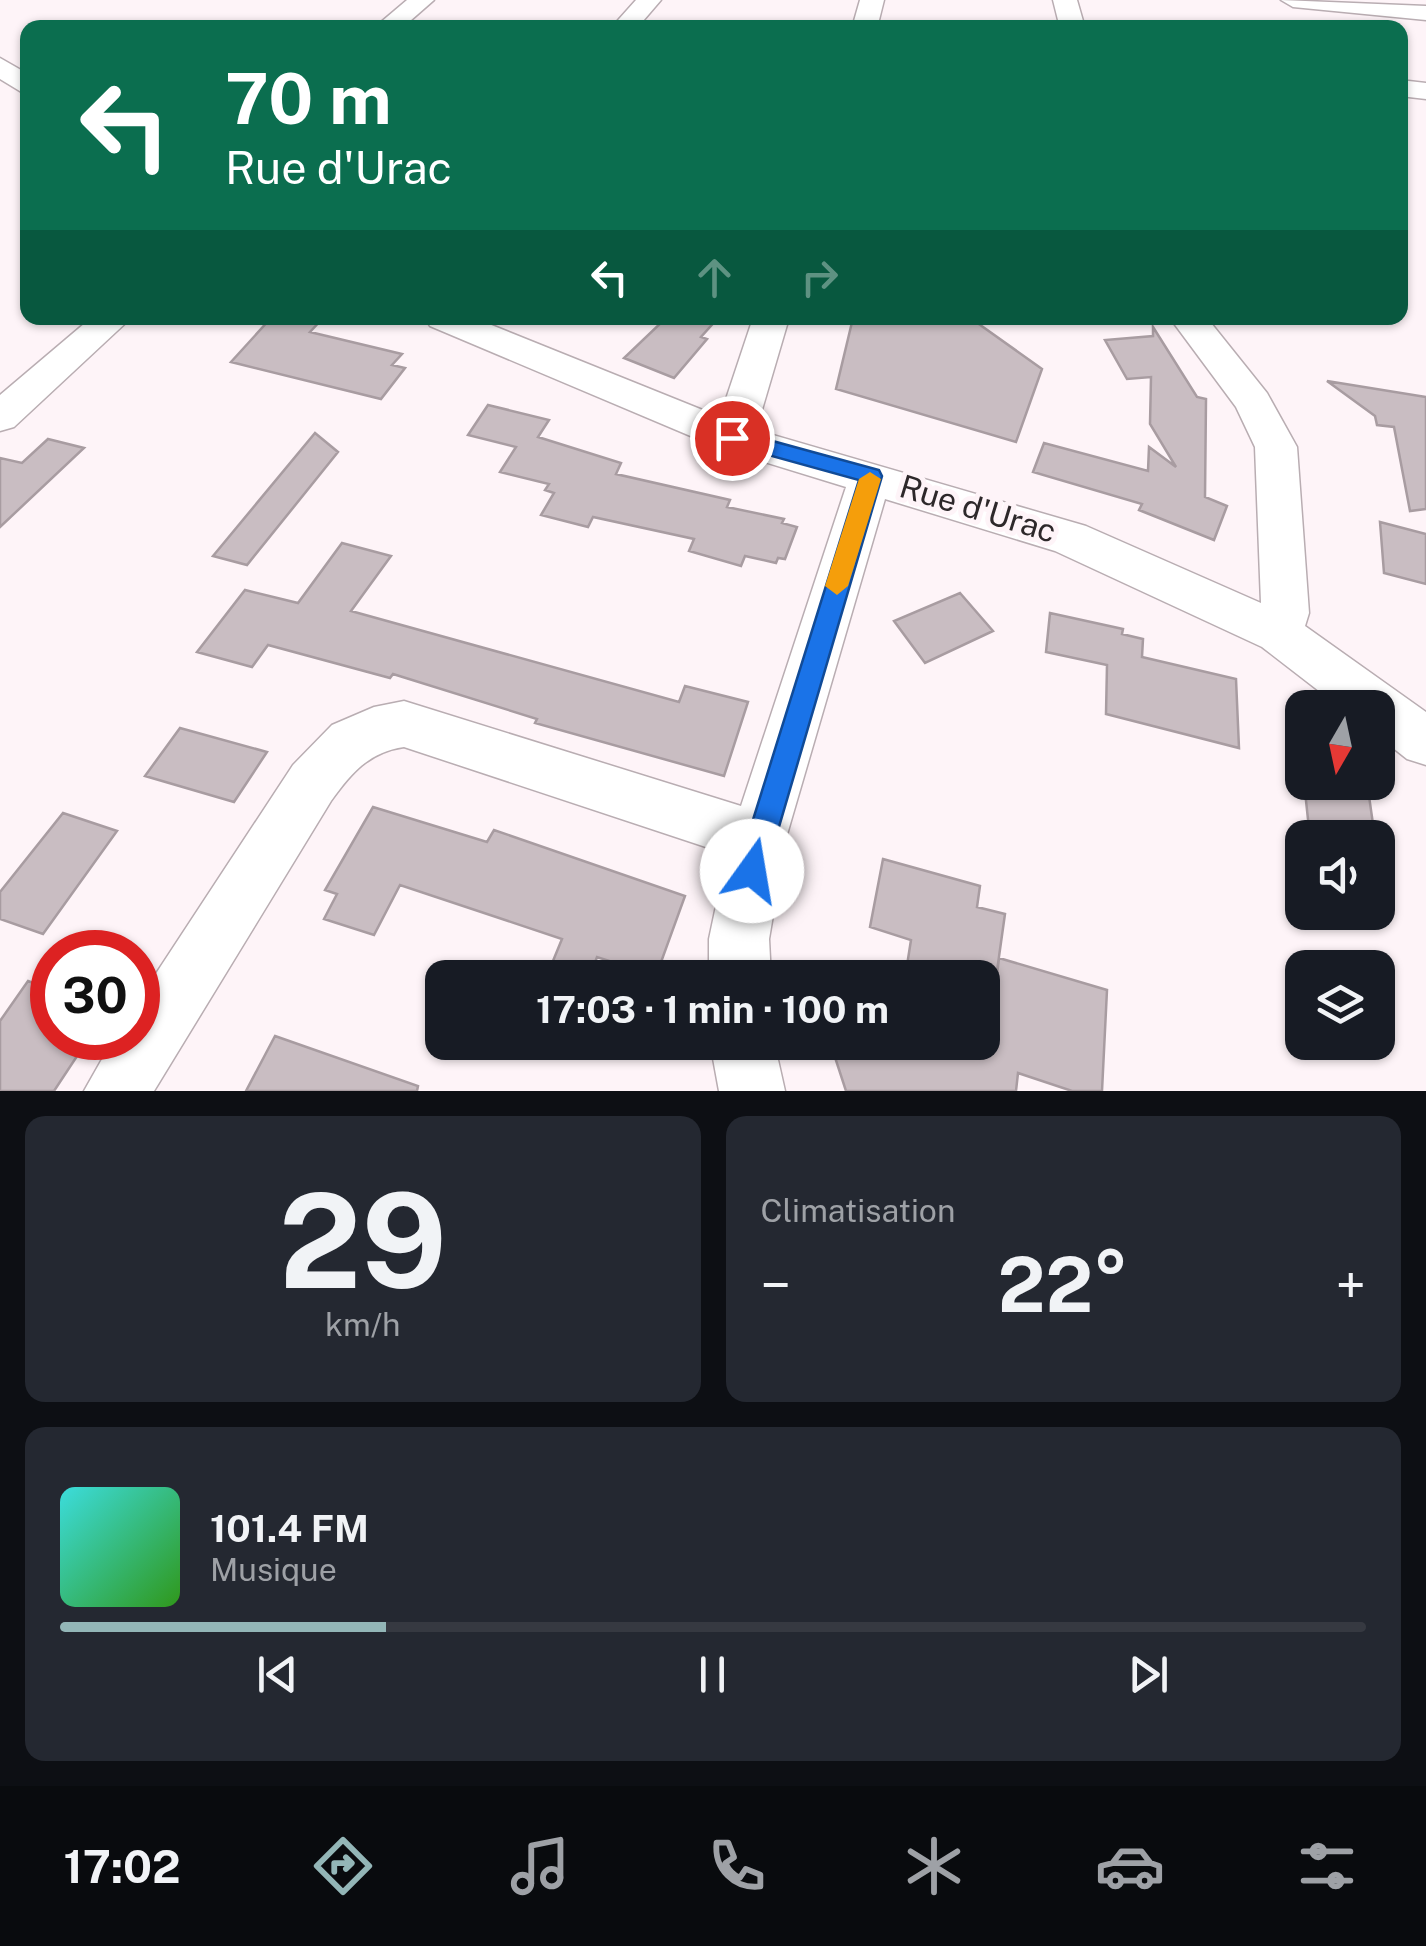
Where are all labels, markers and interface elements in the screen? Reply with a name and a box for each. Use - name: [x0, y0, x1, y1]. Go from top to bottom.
- text: 70 m: [225, 57, 392, 140]
- icon: left: [60, 60, 190, 190]
- text: Rue d'Urac: [225, 141, 452, 194]
- icon: left: [582, 250, 637, 305]
- icon: ahead: [687, 250, 742, 305]
- icon: right: [792, 250, 847, 305]
- pin: [690, 396, 775, 481]
- icon: arrive: [705, 411, 760, 466]
- street label: Rue d'Urac: [896, 467, 1061, 550]
- north arrow: [1285, 690, 1395, 800]
- map controls: [1285, 690, 1395, 1060]
- position arrow: [700, 819, 804, 923]
- button: sound: [1285, 820, 1395, 930]
- speed limit sign: 30: [30, 930, 160, 1060]
- button: layers: [1285, 950, 1395, 1060]
- text: 17:03 · 1 min · 100 m: [536, 987, 889, 1032]
- text: 29: [279, 1165, 447, 1317]
- text: Climatisation: [761, 1192, 955, 1229]
- text: 22°: [998, 1241, 1129, 1329]
- text: −: [761, 1253, 791, 1317]
- text: +: [1336, 1253, 1366, 1317]
- text: km/h: [325, 1306, 400, 1343]
- text: 101.4 FM: [210, 1506, 369, 1551]
- text: Musique: [210, 1551, 337, 1588]
- icon: previous: [250, 1647, 305, 1702]
- icon: pause: [685, 1647, 740, 1702]
- icon: next: [1121, 1647, 1176, 1702]
- icon: directions: [308, 1831, 378, 1901]
- icon: music: [505, 1831, 575, 1901]
- icon: phone: [702, 1831, 772, 1901]
- icon: climate: [899, 1831, 969, 1901]
- icon: car: [1095, 1831, 1165, 1901]
- icon: filters: [1292, 1831, 1362, 1901]
- text: 17:02: [63, 1840, 181, 1893]

